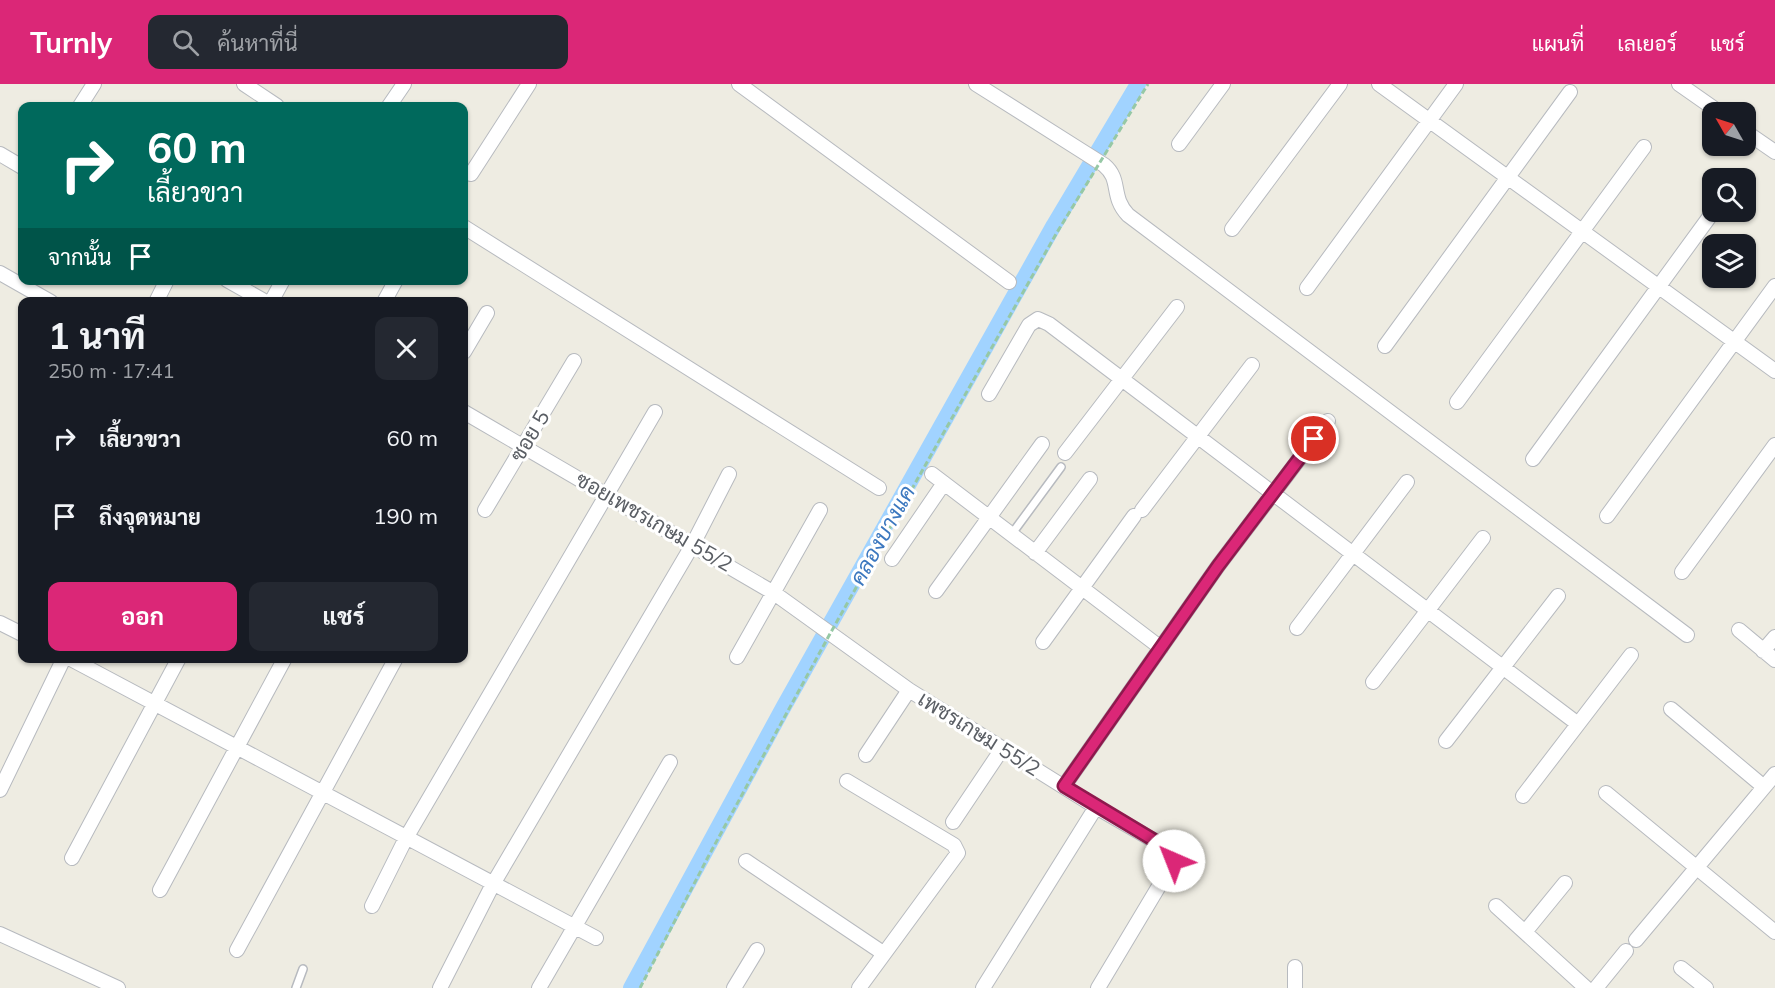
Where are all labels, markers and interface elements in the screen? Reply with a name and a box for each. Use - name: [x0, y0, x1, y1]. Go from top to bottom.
- search box: [148, 15, 568, 69]
- text: Turnly: [30, 25, 112, 60]
- icon: search: [169, 26, 202, 59]
- text: ค้นหาที่นี่: [217, 29, 298, 57]
- text: แผนที่: [1532, 30, 1584, 56]
- text: เลเยอร์: [1617, 30, 1677, 56]
- text: แชร์: [1710, 30, 1745, 56]
- north arrow: [1702, 102, 1756, 156]
- map controls: [1702, 102, 1756, 288]
- text: 60 m: [147, 121, 247, 174]
- icon: right: [48, 126, 126, 204]
- button: search: [1702, 168, 1756, 222]
- text: เลี้ยวขวา: [147, 175, 243, 209]
- button: layers: [1702, 234, 1756, 288]
- icon: arrive: [124, 240, 157, 273]
- text: จากนั้น: [48, 243, 112, 271]
- text: 1 นาที: [48, 313, 146, 358]
- button: close: [375, 317, 438, 380]
- text: 250 m · 17:41: [48, 358, 174, 383]
- street label: ซอย 5: [504, 405, 555, 466]
- pin: [1288, 413, 1339, 464]
- icon: right: [48, 422, 81, 455]
- icon: arrive: [1297, 422, 1330, 455]
- text: 60 m: [387, 424, 438, 452]
- text: เลี้ยวขวา: [99, 425, 181, 453]
- street label: ซอยเพชรเกษม 55/2: [571, 466, 738, 577]
- water label: คลองบางแค: [843, 480, 921, 590]
- icon: arrive: [48, 500, 81, 533]
- text: 190 m: [373, 502, 438, 530]
- text: ถึงจุดหมาย: [99, 503, 201, 531]
- button: ออก: [48, 582, 237, 651]
- button: แชร์: [249, 582, 438, 651]
- street label: เพชรเกษม 55/2: [913, 685, 1046, 781]
- position arrow: [1142, 829, 1206, 893]

